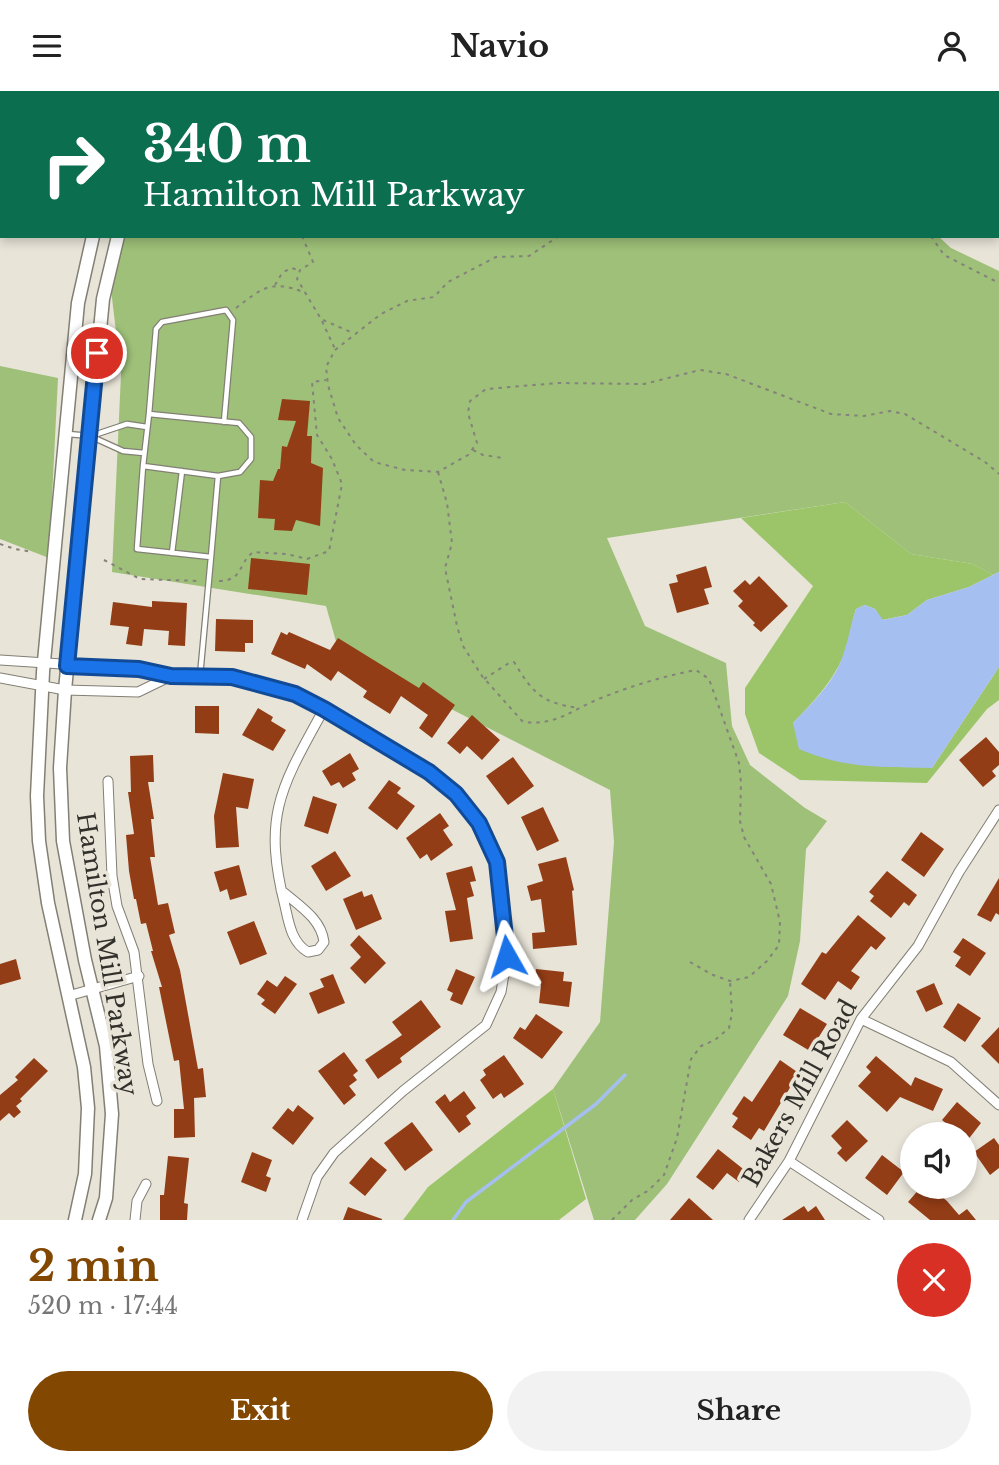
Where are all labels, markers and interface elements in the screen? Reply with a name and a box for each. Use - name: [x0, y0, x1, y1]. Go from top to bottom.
- text: Navio: [450, 26, 549, 66]
- icon: menu: [28, 27, 66, 65]
- icon: person: [933, 27, 971, 65]
- text: 340 m: [143, 114, 311, 175]
- icon: right: [28, 119, 119, 210]
- text: Hamilton Mill Parkway: [143, 175, 525, 215]
- pin: [67, 323, 127, 383]
- icon: arrive: [78, 334, 116, 372]
- street label: Hamilton Mill Parkway: [71, 810, 144, 1098]
- position arrow: [470, 919, 544, 993]
- street label: Bakers Mill Road: [736, 994, 863, 1191]
- map controls: [900, 1122, 977, 1199]
- button: sound: [900, 1122, 977, 1199]
- text: 2 min: [28, 1240, 159, 1292]
- button: close: [897, 1243, 971, 1317]
- text: 520 m · 17:44: [28, 1292, 178, 1320]
- button: Exit: [28, 1371, 493, 1451]
- button: Share: [507, 1371, 971, 1451]

